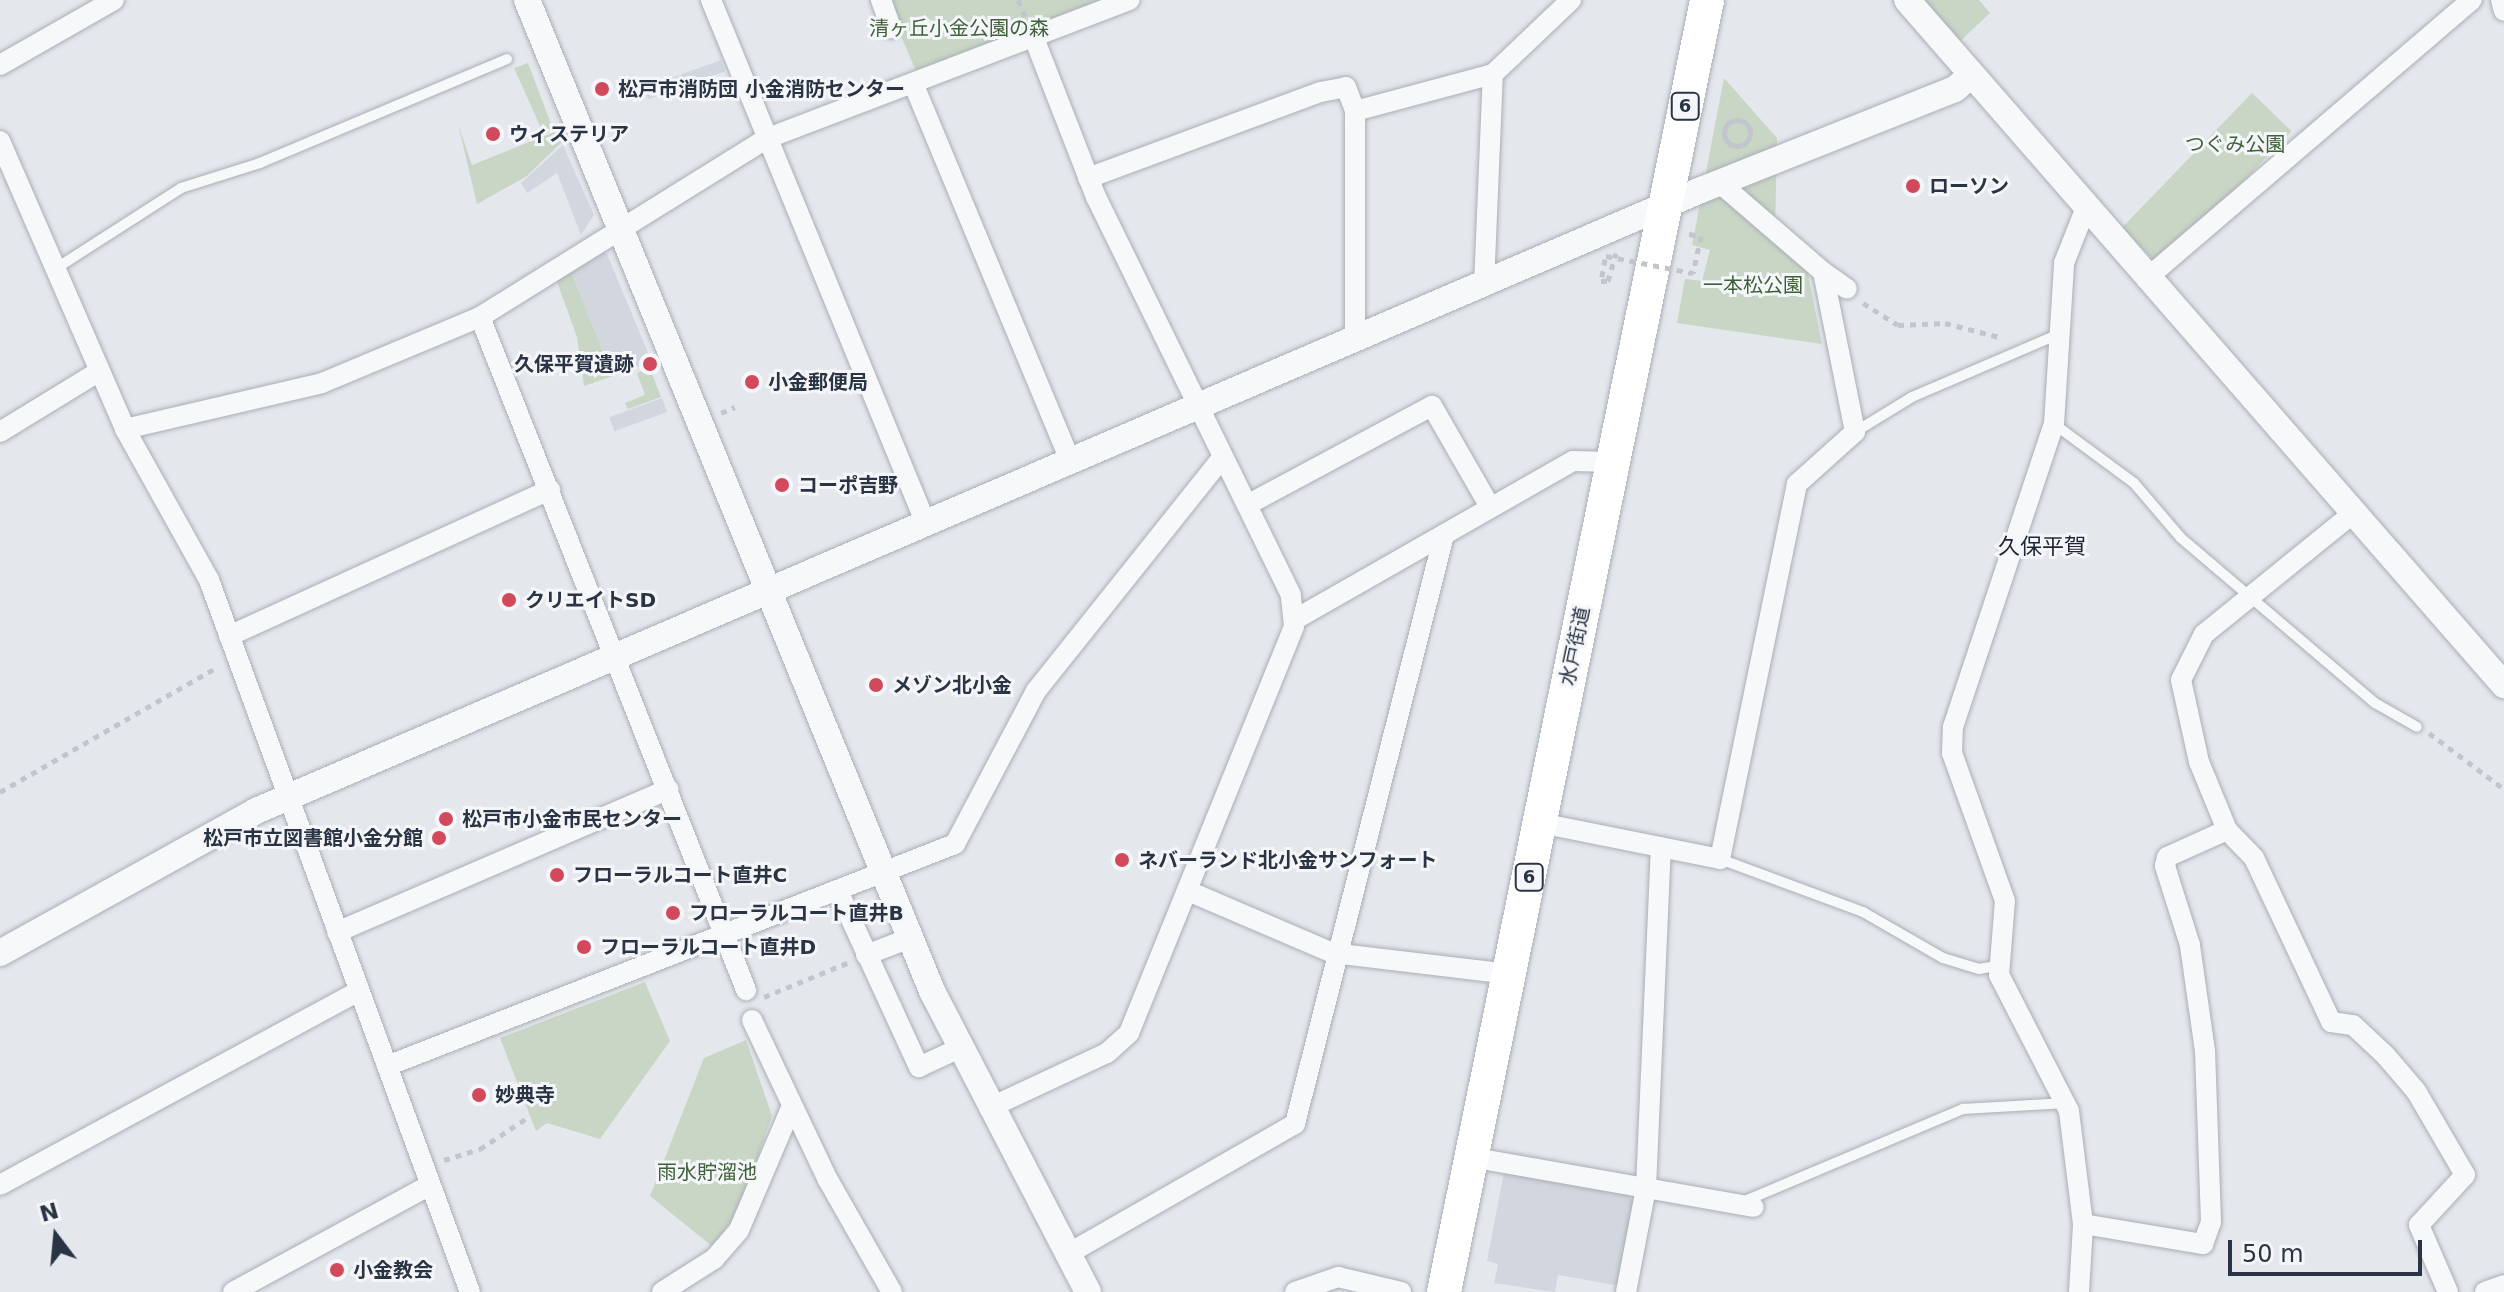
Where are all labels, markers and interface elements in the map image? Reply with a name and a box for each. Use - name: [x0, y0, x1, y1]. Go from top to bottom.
- park label: 清ヶ丘小金公園の森: [869, 16, 1049, 40]
- place label: 松戸市消防団 小金消防センター: [618, 77, 905, 101]
- marker: 松戸市消防団 小金消防センター: [593, 80, 611, 98]
- road number: 6: [1669, 92, 1701, 120]
- place label: ウィステリア: [509, 122, 629, 146]
- marker: ウィステリア: [484, 125, 502, 143]
- park label: つぐみ公園: [2185, 132, 2285, 156]
- place label: ローソン: [1929, 174, 2009, 198]
- marker: ローソン: [1904, 177, 1922, 195]
- park label: 一本松公園: [1703, 273, 1803, 297]
- place label: 久保平賀遺跡: [514, 352, 634, 376]
- marker: 久保平賀遺跡: [641, 355, 659, 373]
- place label: 小金郵便局: [768, 370, 868, 394]
- marker: 小金郵便局: [743, 373, 761, 391]
- place label: コーポ吉野: [798, 473, 898, 497]
- marker: コーポ吉野: [773, 476, 791, 494]
- district label: 久保平賀: [1998, 534, 2086, 560]
- place label: クリエイトSD: [525, 588, 656, 612]
- marker: クリエイトSD: [500, 591, 518, 609]
- street label: 水戸街道: [1555, 604, 1595, 688]
- place label: メゾン北小金: [892, 673, 1012, 697]
- marker: メゾン北小金: [867, 676, 885, 694]
- place label: 松戸市小金市民センター: [462, 807, 682, 831]
- marker: 松戸市小金市民センター: [437, 810, 455, 828]
- place label: 松戸市立図書館小金分館: [203, 826, 423, 850]
- marker: 松戸市立図書館小金分館: [430, 829, 448, 847]
- place label: ネバーランド北小金サンフォート: [1138, 848, 1438, 872]
- marker: ネバーランド北小金サンフォート: [1113, 851, 1131, 869]
- place label: フローラルコート直井C: [573, 863, 788, 887]
- road number: 6: [1513, 863, 1545, 891]
- marker: フローラルコート直井C: [548, 866, 566, 884]
- place label: フローラルコート直井B: [689, 901, 904, 925]
- marker: フローラルコート直井B: [664, 904, 682, 922]
- place label: フローラルコート直井D: [600, 935, 817, 959]
- marker: フローラルコート直井D: [575, 938, 593, 956]
- place label: 妙典寺: [495, 1083, 555, 1107]
- marker: 妙典寺: [470, 1086, 488, 1104]
- park label: 雨水貯溜池: [657, 1160, 757, 1184]
- north arrow: [16, 1196, 96, 1276]
- text: N: [37, 1198, 62, 1227]
- scale bar: [2232, 1224, 2426, 1274]
- text: 50 m: [2242, 1240, 2304, 1268]
- place label: 小金教会: [353, 1258, 433, 1282]
- marker: 小金教会: [328, 1261, 346, 1279]

